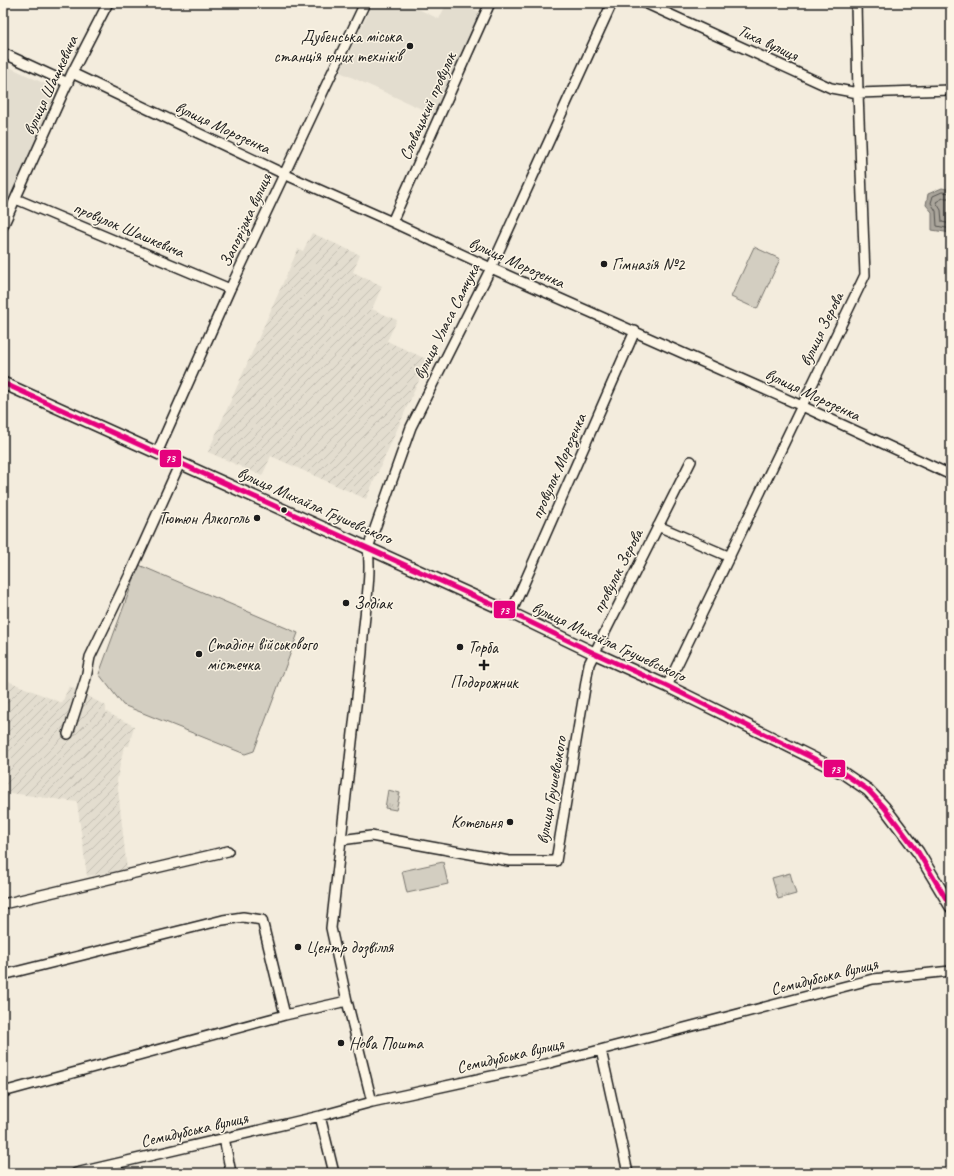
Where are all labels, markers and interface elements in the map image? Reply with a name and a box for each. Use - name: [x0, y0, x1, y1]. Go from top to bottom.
- street label: Тиха вулиця: [734, 19, 803, 66]
- place label: Дубенська міська станція юних техніків: [274, 26, 406, 67]
- street label: вулиця Шашкевича: [18, 31, 83, 138]
- marker: Дубенська міська станція юних техніків: [405, 41, 415, 51]
- street label: Словацький провулок: [394, 47, 461, 163]
- street label: вулиця Морозенка: [172, 96, 275, 160]
- street label: Запорізька вулиця: [215, 169, 278, 271]
- street label: провулок Шашкевича: [70, 197, 189, 263]
- street label: вулиця Морозенка: [465, 232, 569, 294]
- place label: Гімназія №2: [612, 254, 686, 275]
- street label: вулиця Уласа Самчука: [408, 259, 485, 383]
- marker: Гімназія №2: [599, 259, 609, 269]
- street label: вулиця Зерова: [795, 287, 849, 369]
- street label: вулиця Морозенка: [762, 363, 865, 427]
- street label: провулок Морозенка: [526, 409, 593, 523]
- line badge: 73: [159, 449, 182, 468]
- text: 73: [165, 451, 176, 465]
- street label: вулиця Михайла Грушевського: [234, 462, 397, 550]
- unlabelled marker: [279, 505, 289, 515]
- place label: Тютюн Алкоголь: [159, 508, 250, 529]
- marker: Тютюн Алкоголь: [252, 513, 262, 523]
- street label: провулок Зерова: [587, 524, 648, 617]
- place label: Зодіак: [354, 593, 394, 614]
- street label: вулиця Михайла Грушевського: [529, 597, 691, 687]
- marker: Зодіак: [341, 598, 351, 608]
- line badge: 73: [493, 600, 516, 619]
- text: 73: [499, 603, 510, 617]
- place label: Стадіон військового містечка: [207, 634, 318, 675]
- place label: Торба: [468, 637, 499, 658]
- marker: Торба: [455, 642, 465, 652]
- marker: Стадіон військового містечка: [194, 649, 204, 659]
- marker: Подорожник: [479, 660, 489, 670]
- place label: Подорожник: [450, 672, 520, 693]
- street label: вулиця Грушевського: [532, 733, 571, 846]
- line badge: 73: [823, 759, 846, 778]
- text: 73: [830, 762, 841, 776]
- place label: Котельня: [451, 812, 503, 833]
- marker: Котельня: [505, 817, 515, 827]
- place label: Центр дозвілля: [306, 937, 394, 959]
- marker: Центр дозвілля: [293, 942, 303, 952]
- street label: Семидубська вулиця: [768, 953, 881, 1000]
- place label: Нова Пошта: [349, 1033, 425, 1054]
- street label: Семидубська вулиця: [454, 1033, 567, 1078]
- marker: Нова Пошта: [336, 1038, 346, 1048]
- street label: Семидубська вулиця: [138, 1107, 251, 1152]

